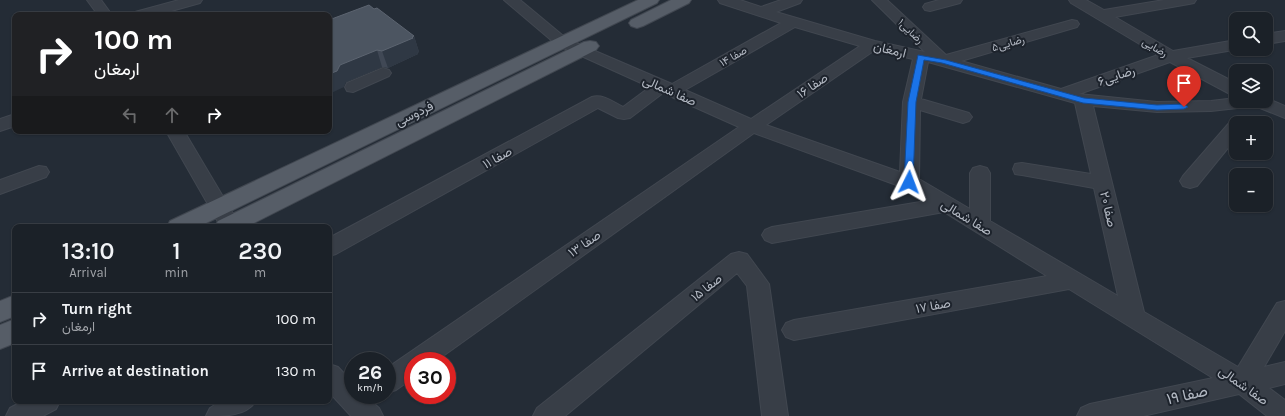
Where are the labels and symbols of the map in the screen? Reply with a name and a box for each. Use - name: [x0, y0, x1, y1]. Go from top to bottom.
- street label: رضایی۱: [895, 16, 926, 47]
- street label: رضایی۵: [990, 33, 1026, 54]
- street label: رضایی: [1140, 35, 1170, 60]
- street label: ارمغان: [872, 38, 908, 62]
- street label: صفا ۱۴: [717, 43, 749, 69]
- street label: رضایی۶: [1096, 62, 1137, 90]
- pin: [1167, 66, 1201, 107]
- street label: صفا ۱۶: [794, 70, 831, 101]
- street label: صفا شمالی: [640, 72, 699, 110]
- street label: فردوسی: [393, 98, 436, 130]
- street label: صفا ۱۱: [480, 143, 515, 172]
- position arrow: [888, 161, 930, 203]
- street label: صفا ۲۰: [1097, 190, 1120, 229]
- street label: صفا شمالی: [938, 196, 995, 239]
- street label: صفا ۱۳: [565, 227, 603, 260]
- street label: صفا ۱۵: [688, 270, 725, 304]
- street label: صفا ۱۷: [914, 295, 952, 316]
- speed limit sign: 30: [404, 352, 456, 404]
- street label: صفا شمالی: [1215, 363, 1272, 409]
- street label: صفا ۱۹: [1165, 381, 1210, 408]

